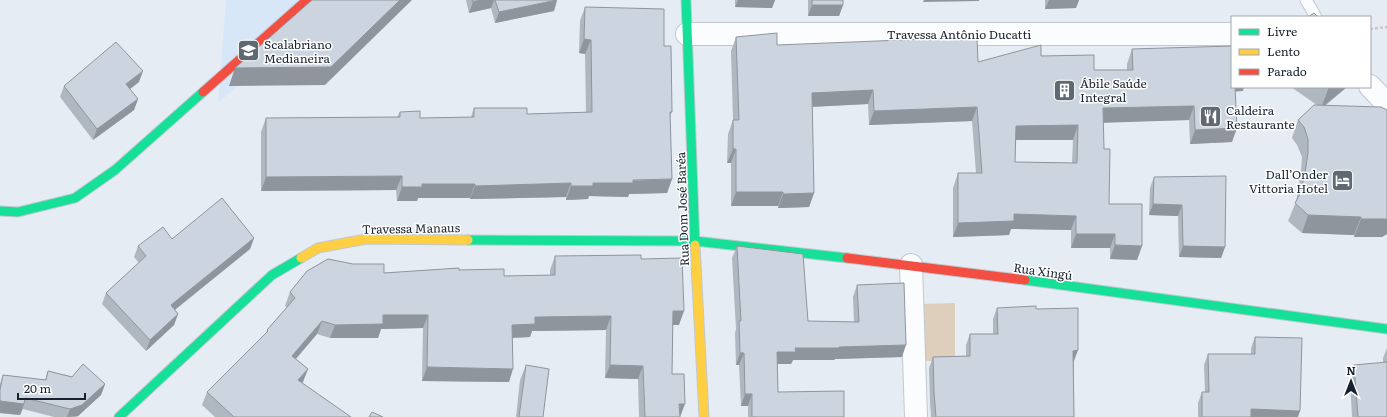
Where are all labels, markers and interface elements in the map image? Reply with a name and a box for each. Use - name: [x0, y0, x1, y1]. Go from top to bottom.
- legend: [1231, 16, 1371, 88]
- text: Livre: [1267, 22, 1297, 40]
- street label: Travessa Antônio Ducatti: [887, 25, 1031, 43]
- place label: Scalabriano Medianeira: [264, 35, 332, 67]
- school or university icon: Scalabriano Medianeira: [236, 38, 262, 64]
- text: Lento: [1267, 42, 1300, 60]
- text: Parado: [1267, 62, 1307, 80]
- place label: Ábile Saúde Integral: [1080, 74, 1147, 106]
- building icon: Ábile Saúde Integral: [1052, 77, 1078, 103]
- place label: Caldeira Restaurante: [1226, 101, 1295, 133]
- restaurant icon: Caldeira Restaurante: [1197, 104, 1223, 130]
- street label: Rua Dom José Baréa: [671, 151, 693, 266]
- place label: Dall’Onder Vittoria Hotel: [1249, 165, 1328, 197]
- hotel icon: Dall’Onder Vittoria Hotel: [1330, 168, 1356, 194]
- street label: Travessa Manaus: [362, 218, 461, 238]
- street label: Rua Xingú: [1012, 258, 1074, 284]
- north arrow: [1331, 361, 1371, 401]
- text: N: [1346, 362, 1356, 378]
- scale bar: [18, 375, 85, 401]
- text: 20 m: [24, 379, 51, 397]

